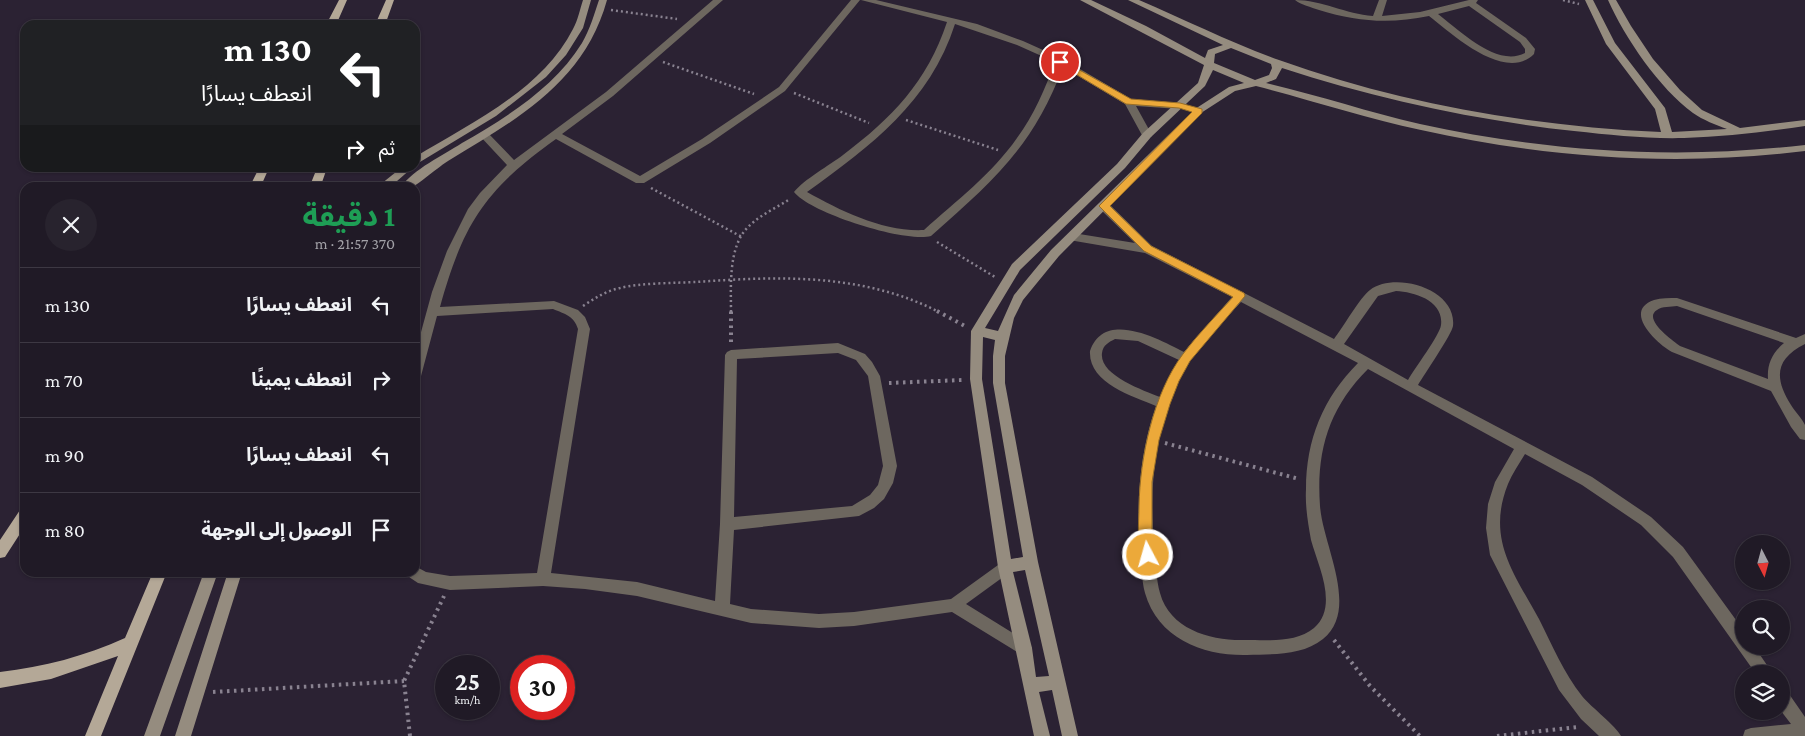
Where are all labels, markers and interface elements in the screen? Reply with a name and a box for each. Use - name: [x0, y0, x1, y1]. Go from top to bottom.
- text: 130 m: [224, 30, 312, 69]
- icon: left: [330, 40, 395, 105]
- pin: [1039, 41, 1081, 83]
- icon: arrive: [1046, 48, 1074, 76]
- text: انعطف يسارًا: [201, 81, 312, 106]
- icon: right: [341, 135, 369, 163]
- text: ثم: [379, 138, 395, 159]
- button: close: [45, 199, 97, 251]
- text: 1 دقيقة: [303, 199, 395, 232]
- text: 370 m · 21:57: [315, 235, 395, 252]
- icon: left: [367, 291, 395, 319]
- text: انعطف يسارًا: [246, 294, 352, 315]
- text: 130 m: [45, 295, 90, 316]
- icon: right: [367, 366, 395, 394]
- text: انعطف يمينًا: [251, 369, 352, 390]
- text: 70 m: [45, 370, 83, 391]
- icon: left: [367, 441, 395, 469]
- text: انعطف يسارًا: [246, 444, 352, 465]
- text: 90 m: [45, 445, 84, 466]
- icon: arrive: [367, 516, 395, 544]
- text: الوصول إلى الوجهة: [201, 519, 352, 540]
- text: 80 m: [45, 520, 85, 541]
- position arrow: [1121, 528, 1173, 580]
- north arrow: [1735, 535, 1790, 590]
- map controls: [1735, 535, 1790, 720]
- button: search: [1735, 600, 1790, 655]
- speed limit sign: 30: [510, 655, 575, 720]
- button: layers: [1735, 665, 1790, 720]
- text: 25: [455, 668, 480, 695]
- text: km/h: [455, 693, 480, 707]

